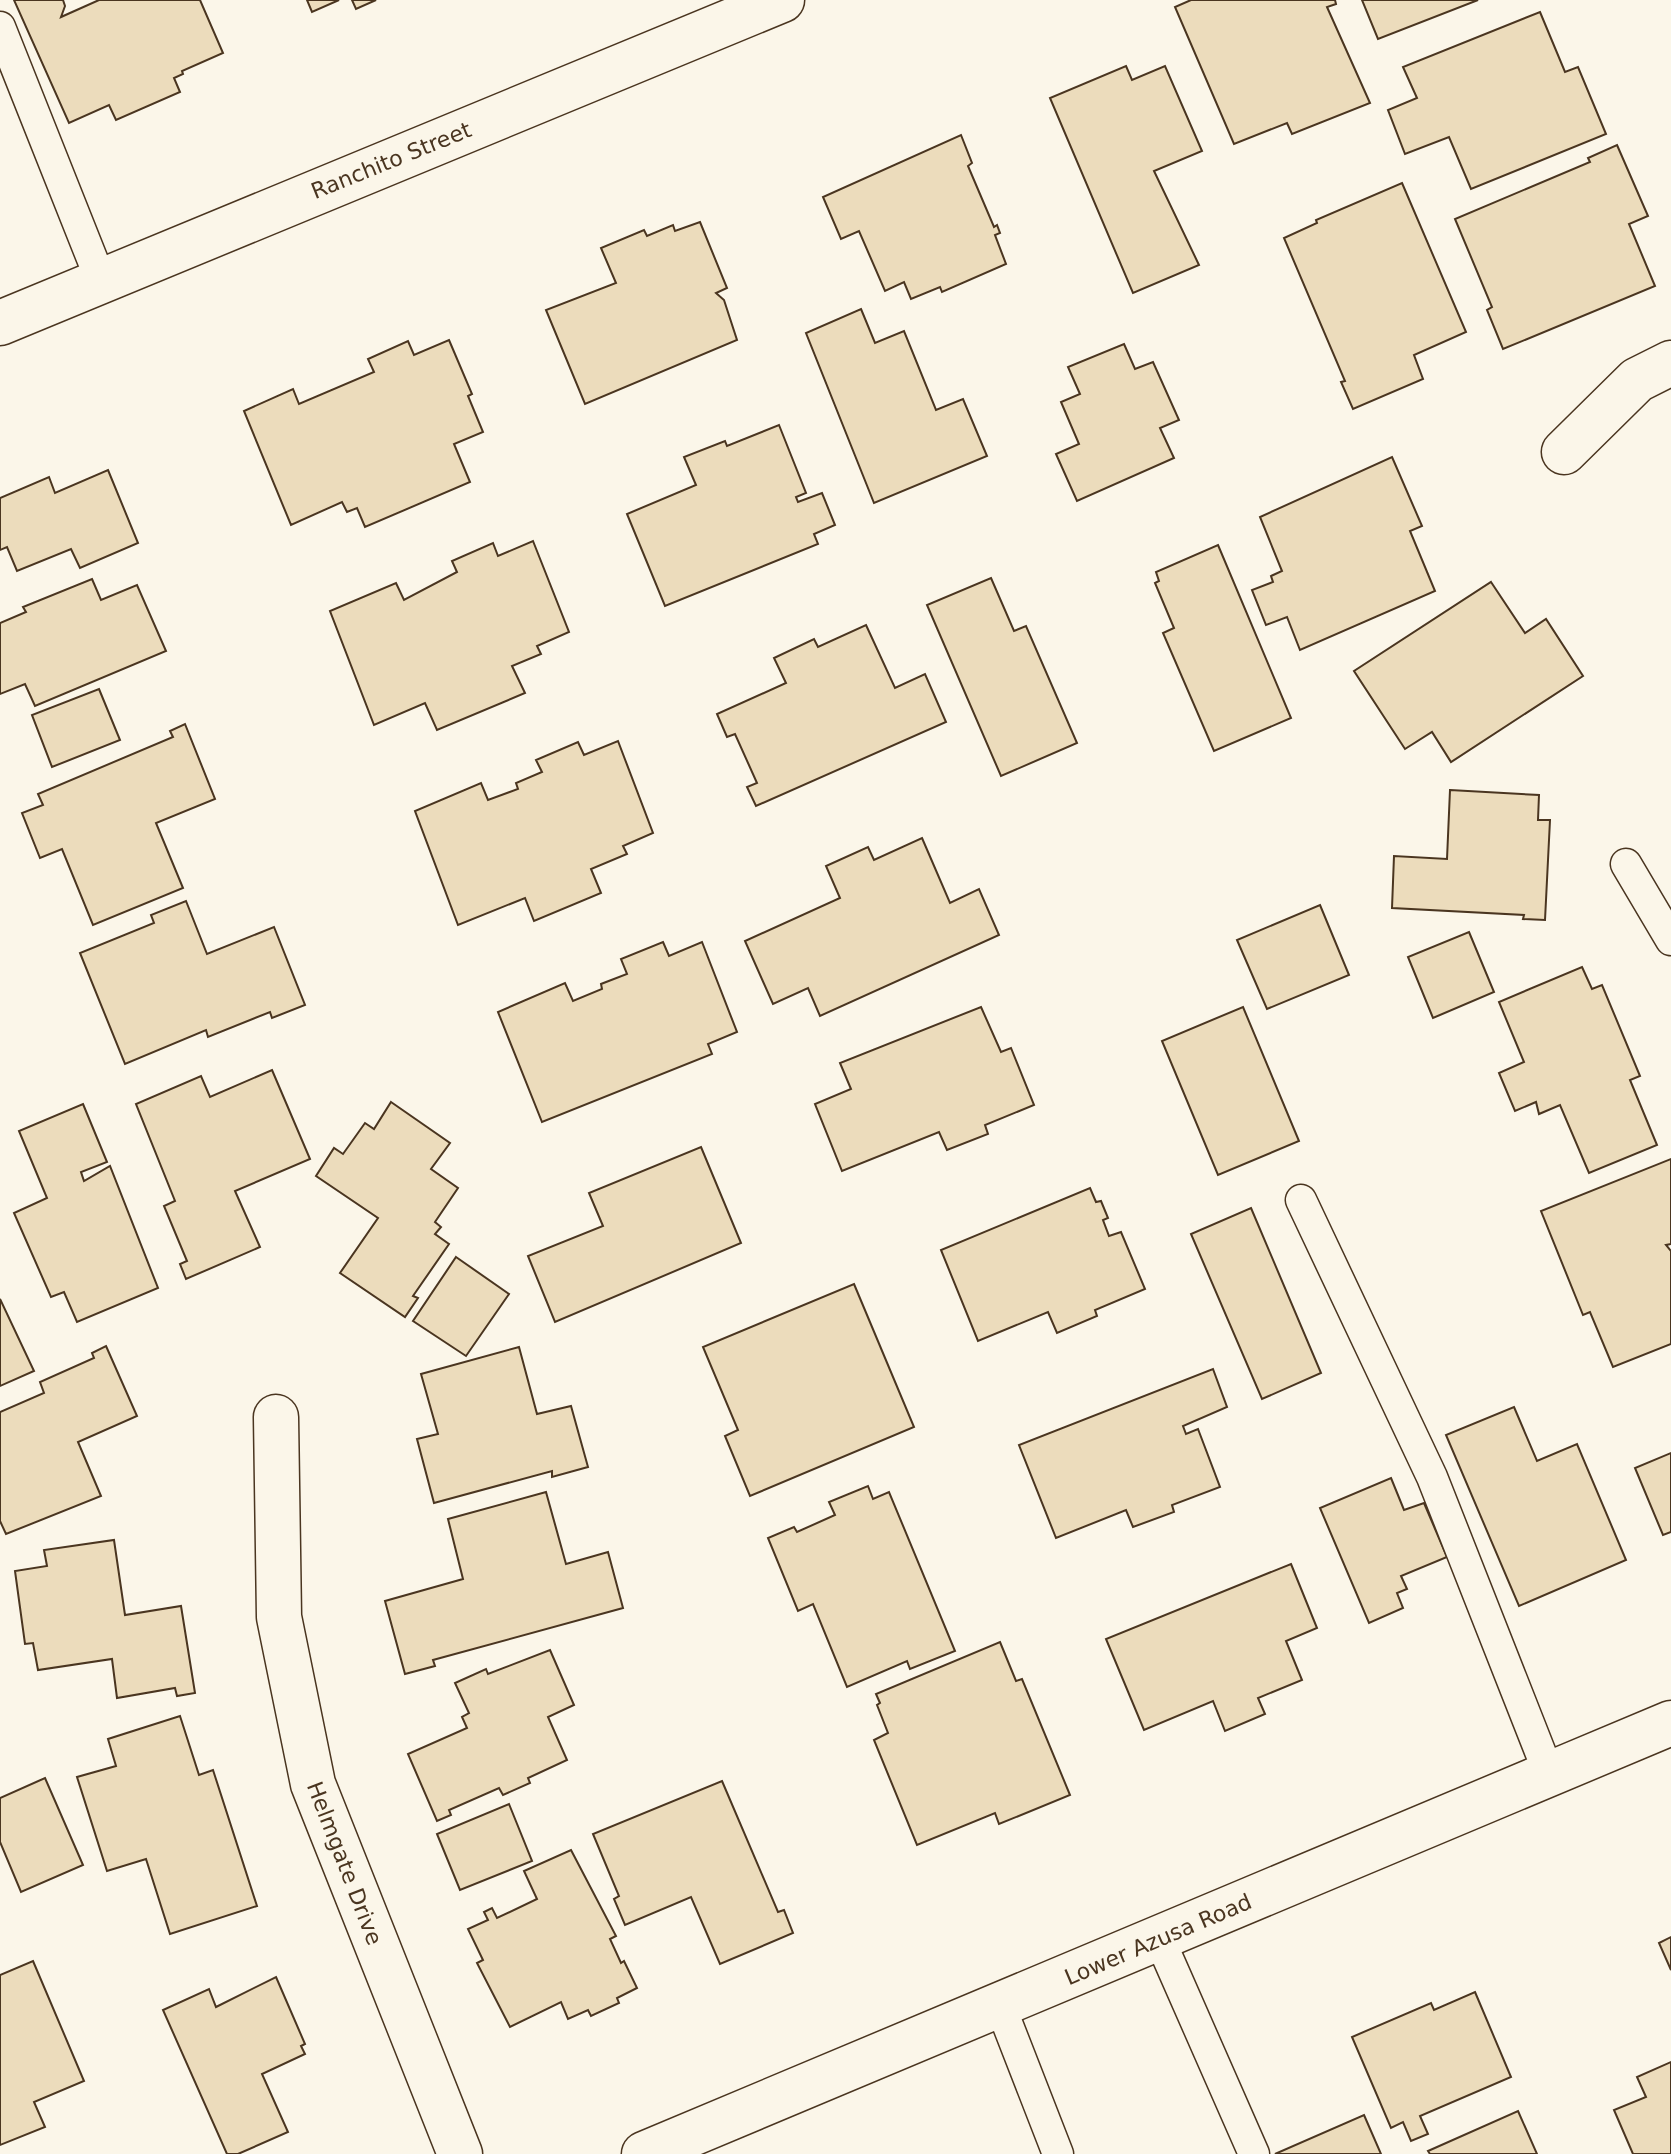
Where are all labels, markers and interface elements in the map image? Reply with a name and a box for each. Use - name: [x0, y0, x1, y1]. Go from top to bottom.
- street label: Ranchito Street: [308, 117, 475, 204]
- street label: Helmgate Drive: [302, 1778, 387, 1948]
- street label: Lower Azusa Road: [1061, 1889, 1255, 1990]

